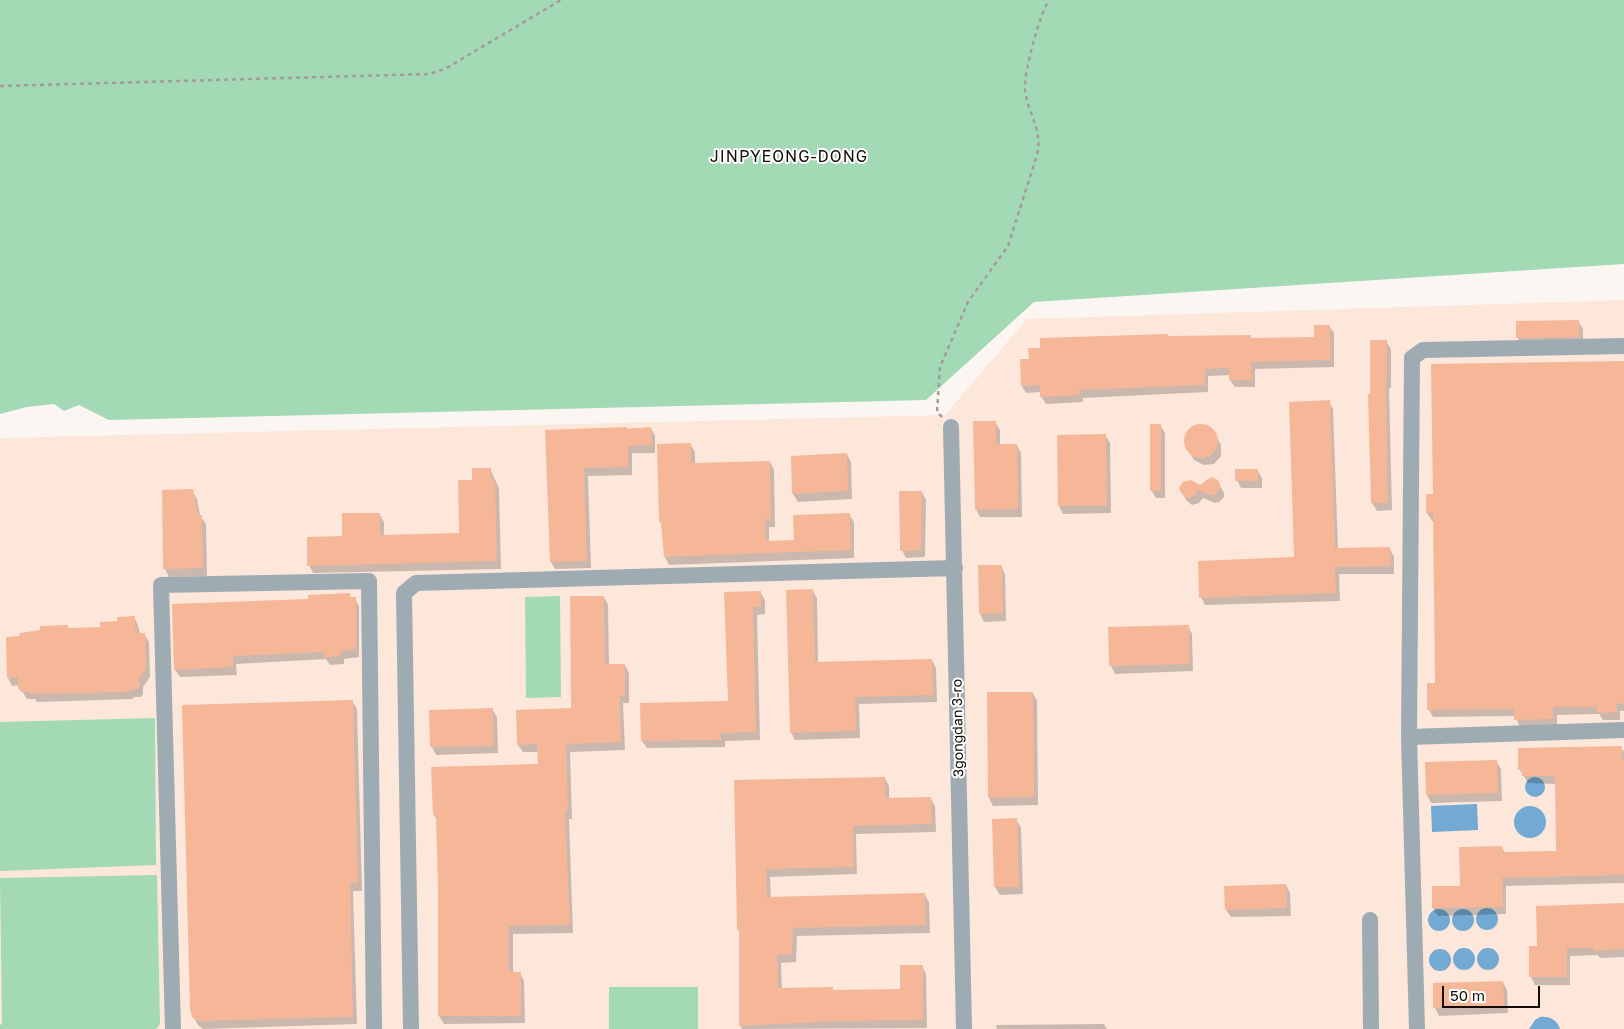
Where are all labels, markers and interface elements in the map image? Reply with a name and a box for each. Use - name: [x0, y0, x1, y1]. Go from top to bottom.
- district label: JINPYEONG-DONG: [708, 147, 870, 167]
- street label: 3gongdan 3-ro: [949, 679, 967, 777]
- scale bar: [1444, 976, 1542, 1008]
- text: 50 m: [1450, 986, 1485, 1004]

